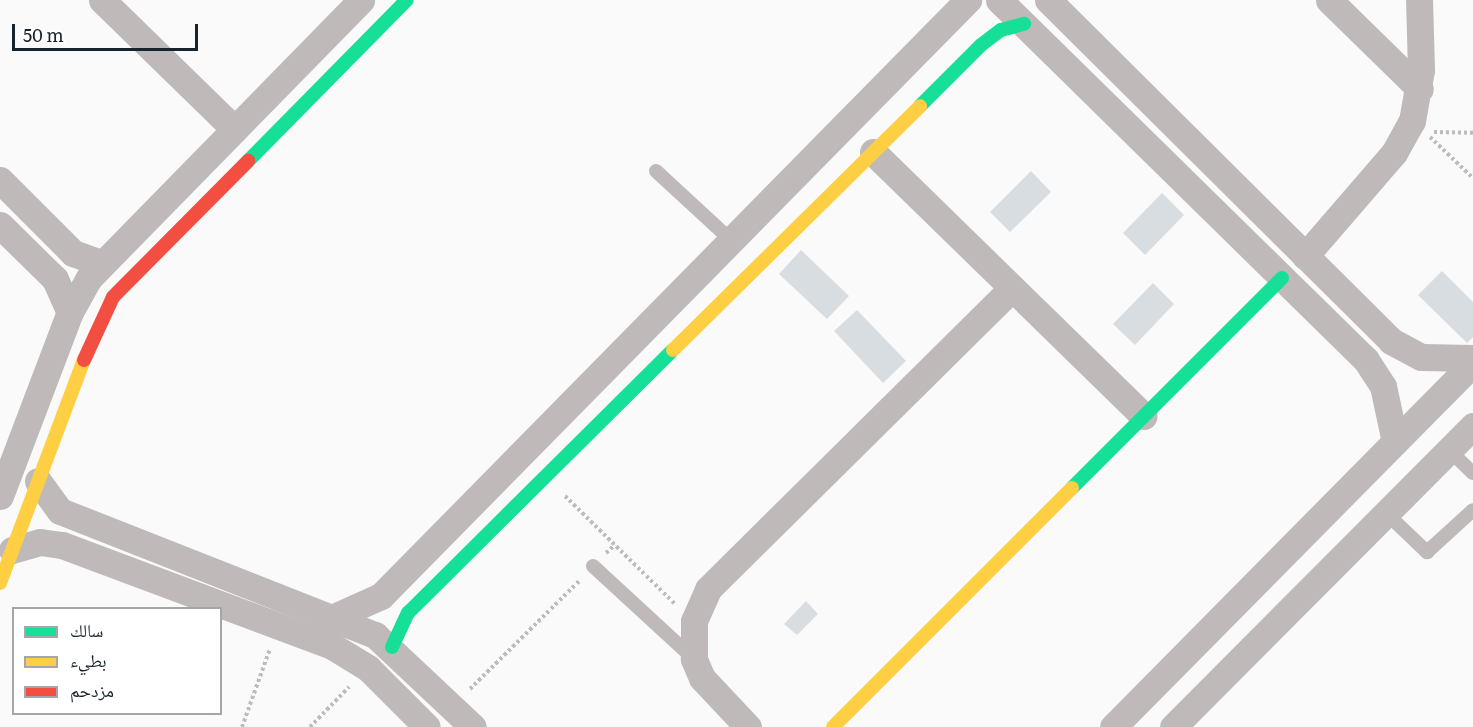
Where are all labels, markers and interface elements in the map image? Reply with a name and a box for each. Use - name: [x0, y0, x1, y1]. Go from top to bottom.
- scale bar: [15, 12, 201, 50]
- text: 50 m: [23, 21, 64, 48]
- legend: [12, 607, 222, 715]
- text: سالك: [70, 616, 103, 643]
- text: بطيء: [70, 646, 107, 673]
- text: مزدحم: [70, 676, 114, 703]

